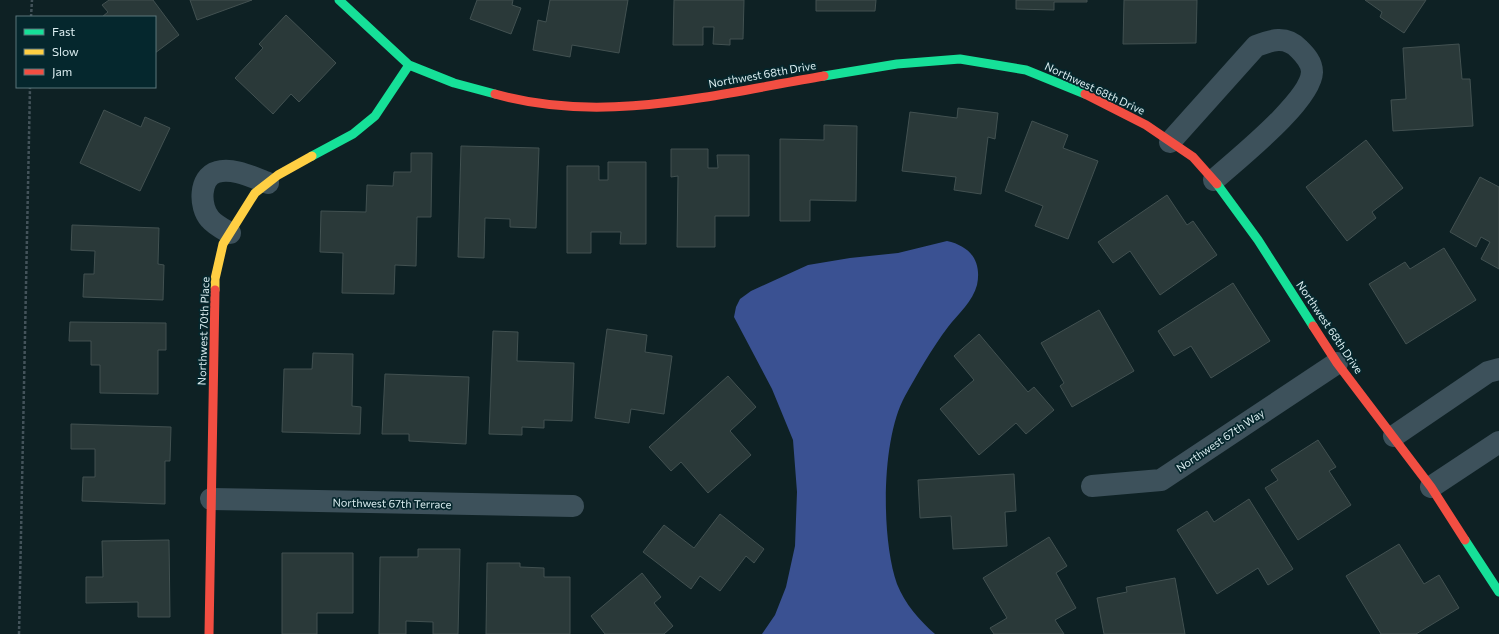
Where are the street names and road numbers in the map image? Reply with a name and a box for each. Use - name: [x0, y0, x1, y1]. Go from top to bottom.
- street label: Northwest 68th Drive: [707, 58, 817, 90]
- street label: Northwest 68th Drive: [1043, 59, 1147, 117]
- street label: Northwest 70th Place: [195, 276, 211, 385]
- street label: Northwest 68th Drive: [1294, 278, 1366, 376]
- street label: Northwest 67th Way: [1174, 406, 1267, 474]
- street label: Northwest 67th Terrace: [332, 495, 452, 511]

